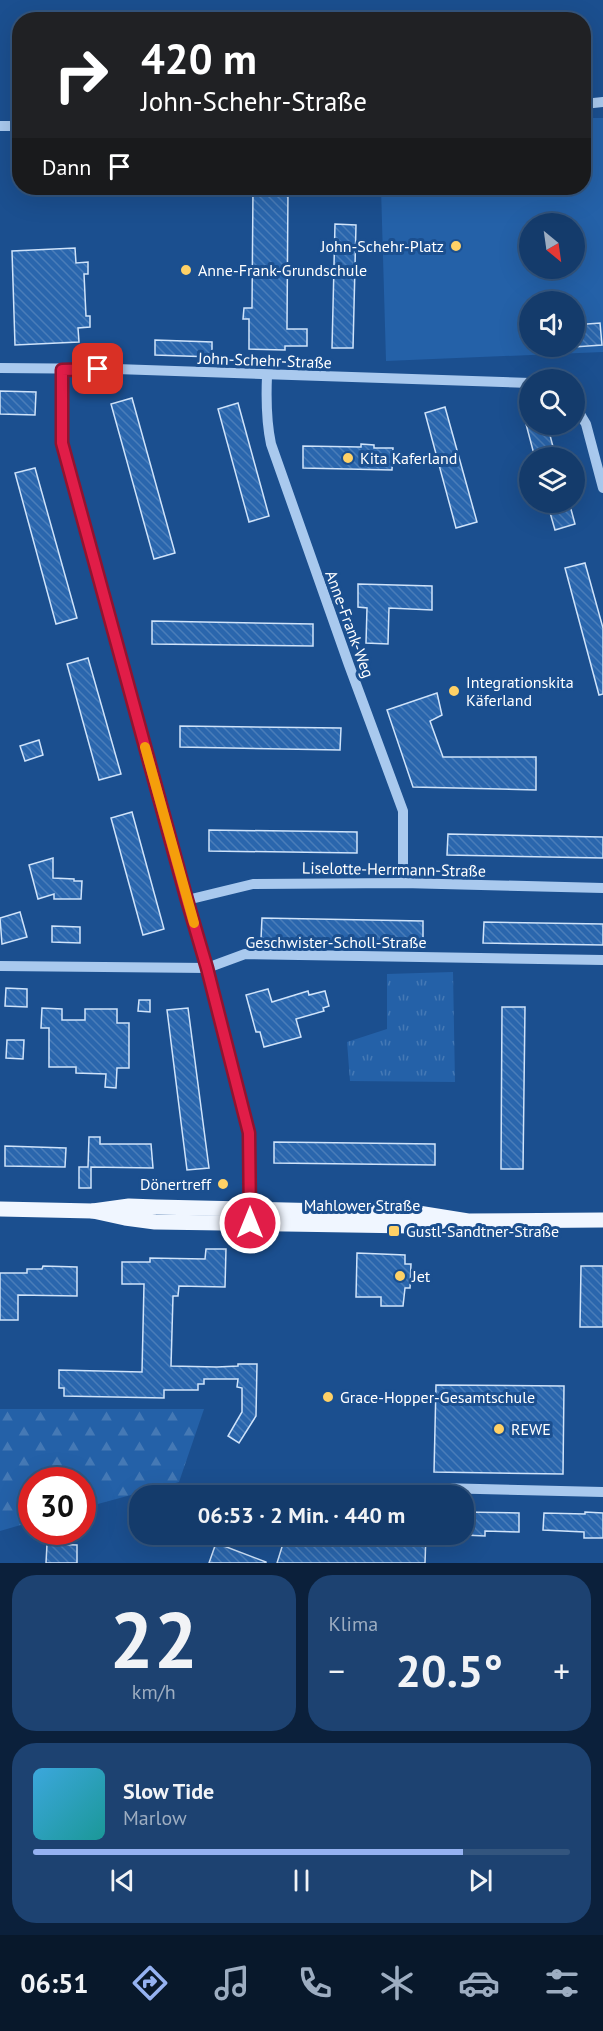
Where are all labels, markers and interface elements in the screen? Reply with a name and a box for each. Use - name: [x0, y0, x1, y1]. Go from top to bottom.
- text: 420 m: [141, 31, 257, 86]
- icon: right: [42, 36, 120, 114]
- text: John-Schehr-Straße: [141, 84, 367, 118]
- icon: arrive: [103, 150, 136, 183]
- text: Dann: [42, 153, 91, 181]
- north arrow: [519, 213, 585, 279]
- map controls: [519, 213, 585, 513]
- place label: John-Schehr-Platz: [320, 236, 444, 256]
- marker: John-Schehr-Platz: [449, 239, 463, 253]
- place label: Anne-Frank-Grundschule: [198, 260, 367, 280]
- marker: Anne-Frank-Grundschule: [179, 263, 193, 277]
- button: sound: [519, 291, 585, 357]
- pin: [72, 343, 123, 394]
- street label: John-Schehr-Straße: [197, 348, 332, 372]
- icon: arrive: [81, 352, 114, 385]
- button: search: [519, 369, 585, 435]
- button: layers: [519, 447, 585, 513]
- place label: Kita Kaferland: [360, 448, 457, 468]
- marker: Kita Kaferland: [341, 451, 355, 465]
- street label: Anne-Frank-Weg: [321, 568, 379, 680]
- place label: Integrationskita Käferland: [466, 672, 574, 710]
- marker: Integrationskita Käferland: [447, 684, 461, 698]
- street label: Liselotte-Herrmann-Straße: [302, 857, 486, 881]
- street label: Geschwister-Scholl-Straße: [245, 932, 427, 952]
- place label: Dönertreff: [140, 1174, 212, 1194]
- marker: Dönertreff: [216, 1177, 230, 1191]
- position arrow: [218, 1191, 282, 1255]
- street label: Mahlower Straße: [304, 1195, 420, 1215]
- place label: Gustl-Sandtner-Straße: [406, 1221, 559, 1241]
- marker: Gustl-Sandtner-Straße: [387, 1224, 401, 1238]
- place label: Jet: [411, 1266, 431, 1286]
- marker: Jet: [393, 1269, 407, 1283]
- place label: Grace-Hopper-Gesamtschule: [340, 1387, 535, 1407]
- marker: Grace-Hopper-Gesamtschule: [321, 1390, 335, 1404]
- place label: REWE: [511, 1419, 551, 1439]
- marker: REWE: [492, 1422, 506, 1436]
- speed limit sign: 30: [18, 1467, 96, 1545]
- text: 06:53 · 2 Min. · 440 m: [198, 1501, 405, 1529]
- text: 22: [110, 1589, 198, 1690]
- text: Klima: [329, 1611, 378, 1637]
- text: 20.5°: [396, 1641, 503, 1699]
- text: −: [329, 1649, 345, 1692]
- text: +: [553, 1649, 570, 1692]
- text: km/h: [132, 1679, 176, 1705]
- text: Slow Tide: [123, 1777, 214, 1805]
- text: Marlow: [123, 1805, 187, 1831]
- icon: previous: [106, 1864, 139, 1897]
- icon: pause: [285, 1864, 318, 1897]
- icon: next: [464, 1864, 497, 1897]
- icon: directions: [129, 1962, 171, 2004]
- icon: music: [211, 1962, 253, 2004]
- icon: phone: [294, 1962, 336, 2004]
- icon: climate: [376, 1962, 418, 2004]
- icon: car: [458, 1962, 500, 2004]
- icon: filters: [541, 1962, 583, 2004]
- text: 06:51: [20, 1966, 89, 2000]

